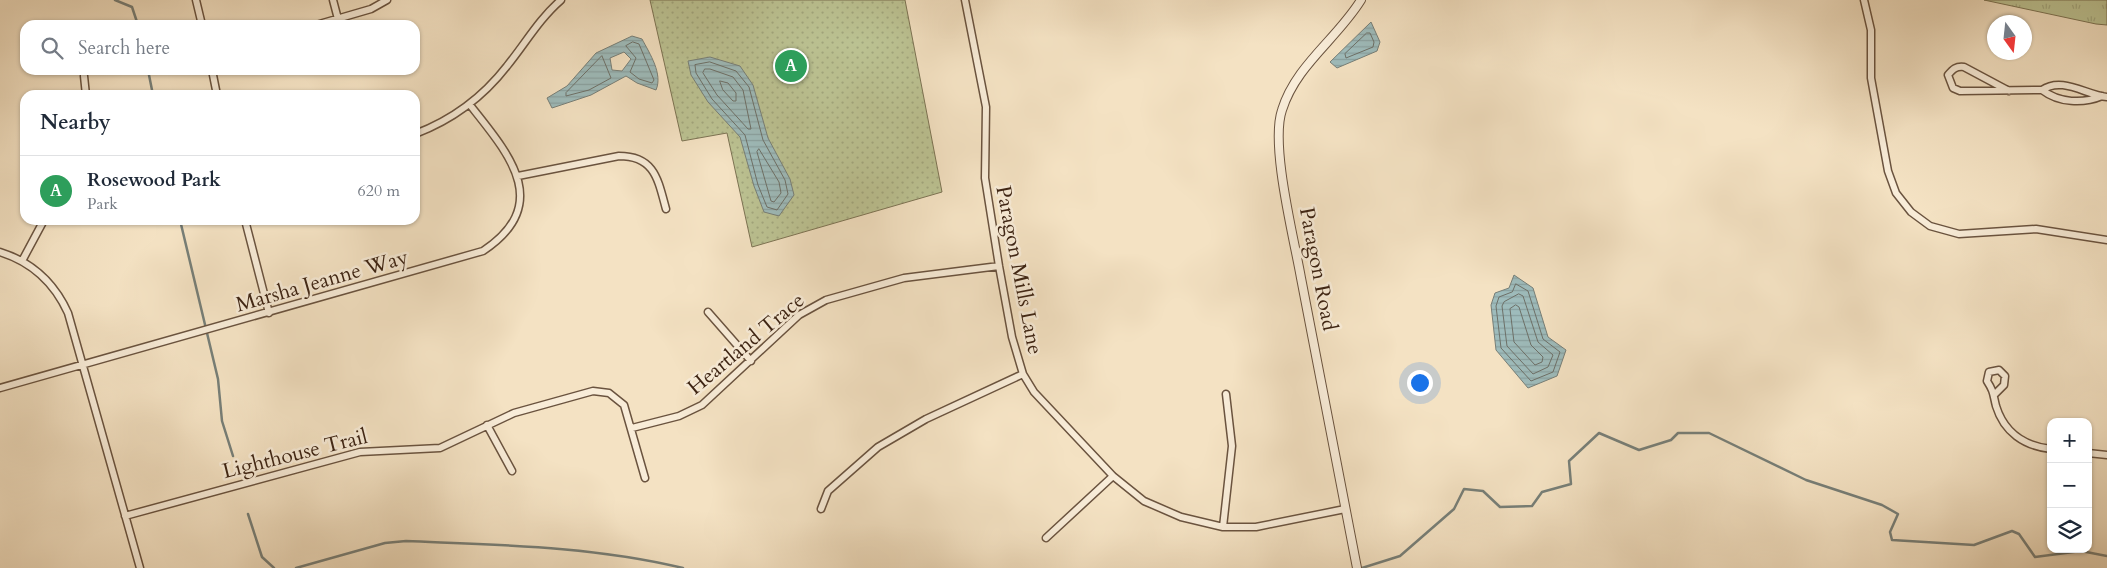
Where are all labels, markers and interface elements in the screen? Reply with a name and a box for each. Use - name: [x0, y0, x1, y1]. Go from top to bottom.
- north arrow: [1987, 15, 2032, 60]
- search box: [20, 20, 420, 75]
- icon: search: [38, 34, 66, 62]
- text: Search here: [78, 35, 170, 61]
- pin: A: [775, 47, 807, 85]
- text: Nearby: [40, 108, 111, 137]
- text: Rosewood Park: [87, 167, 221, 193]
- text: A: [50, 180, 62, 202]
- text: 620 m: [358, 180, 400, 202]
- street label: Paragon Mills Lane: [988, 183, 1050, 357]
- text: Park: [87, 193, 118, 215]
- street label: Paragon Road: [1292, 205, 1344, 333]
- street label: Marsha Jeanne Way: [232, 243, 412, 319]
- street label: Heartland Trace: [681, 286, 811, 402]
- your location: [1407, 370, 1433, 396]
- map controls: [2047, 418, 2092, 553]
- button: +: [2047, 418, 2092, 463]
- street label: Lighthouse Trail: [219, 422, 371, 486]
- button: −: [2047, 463, 2092, 508]
- button: layers: [2047, 508, 2092, 553]

